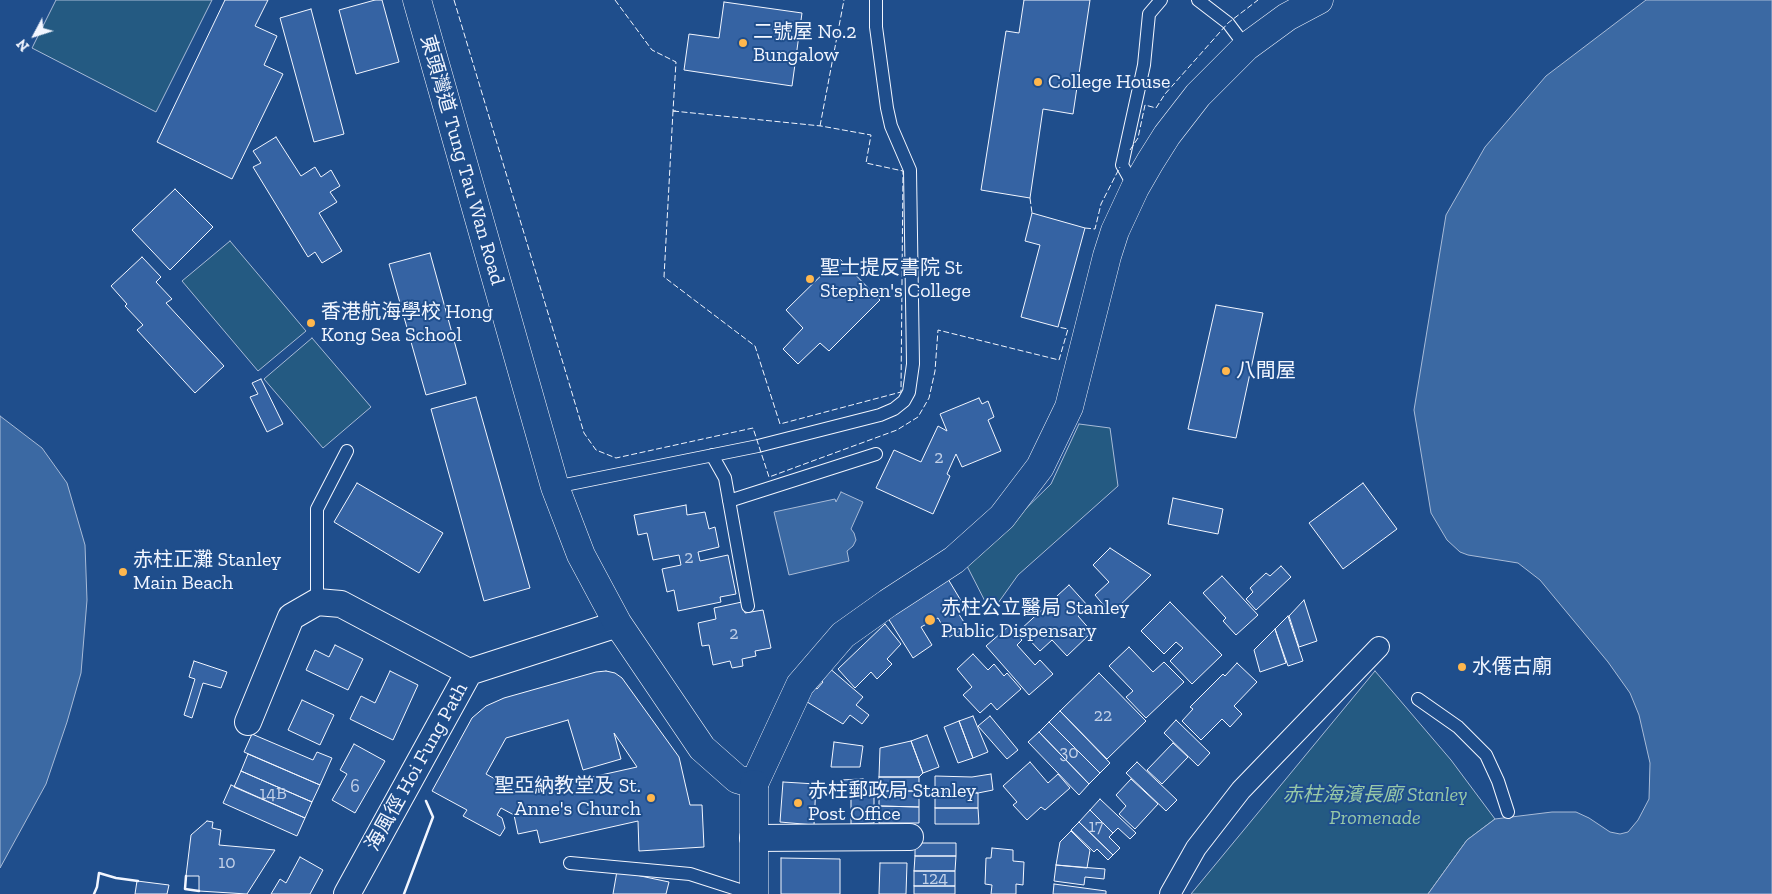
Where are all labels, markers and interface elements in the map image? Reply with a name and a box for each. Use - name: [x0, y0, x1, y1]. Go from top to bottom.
- north arrow: [10, 10, 60, 60]
- place label: 二號屋 No.2 Bungalow: [753, 20, 856, 67]
- street label: 東頭灣道 Tung Tau Wan Road: [415, 32, 509, 288]
- text: N: [13, 35, 33, 55]
- marker: 二號屋 No.2 Bungalow: [737, 37, 749, 49]
- place label: College House: [1048, 70, 1170, 94]
- marker: College House: [1032, 76, 1044, 88]
- place label: 聖士提反書院 St Stephen's College: [820, 256, 971, 303]
- marker: 聖士提反書院 St Stephen's College: [804, 273, 816, 285]
- place label: 香港航海學校 Hong Kong Sea School: [321, 300, 493, 347]
- marker: 香港航海學校 Hong Kong Sea School: [305, 317, 317, 329]
- place label: 八間屋: [1236, 359, 1296, 383]
- marker: 八間屋: [1220, 365, 1232, 377]
- house number: 2: [934, 447, 944, 469]
- house number: 2: [684, 547, 694, 569]
- place label: 赤柱正灘 Stanley Main Beach: [133, 548, 281, 595]
- marker: 赤柱正灘 Stanley Main Beach: [117, 566, 129, 578]
- place label: 赤柱公立醫局 Stanley Public Dispensary: [941, 596, 1129, 643]
- marker: 赤柱公立醫局 Stanley Public Dispensary: [923, 613, 937, 627]
- house number: 2: [729, 623, 739, 645]
- place label: 水僊古廟: [1472, 655, 1552, 679]
- marker: 水僊古廟: [1456, 661, 1468, 673]
- street label: 海風徑 Hoi Fung Path: [361, 679, 473, 855]
- house number: 22: [1094, 705, 1112, 727]
- house number: 30: [1059, 742, 1079, 764]
- place label: 聖亞納教堂及 St. Anne's Church: [494, 774, 641, 821]
- house number: 6: [350, 776, 360, 798]
- place label: 赤柱郵政局 Stanley Post Office: [808, 779, 976, 826]
- house number: 14B: [259, 783, 287, 805]
- park label: 赤柱海濱長廊 Stanley Promenade: [1283, 783, 1467, 830]
- marker: 聖亞納教堂及 St. Anne's Church: [645, 792, 657, 804]
- marker: 赤柱郵政局 Stanley Post Office: [792, 797, 804, 809]
- house number: 17: [1088, 816, 1104, 838]
- house number: 10: [218, 852, 236, 874]
- house number: 124: [922, 868, 948, 890]

